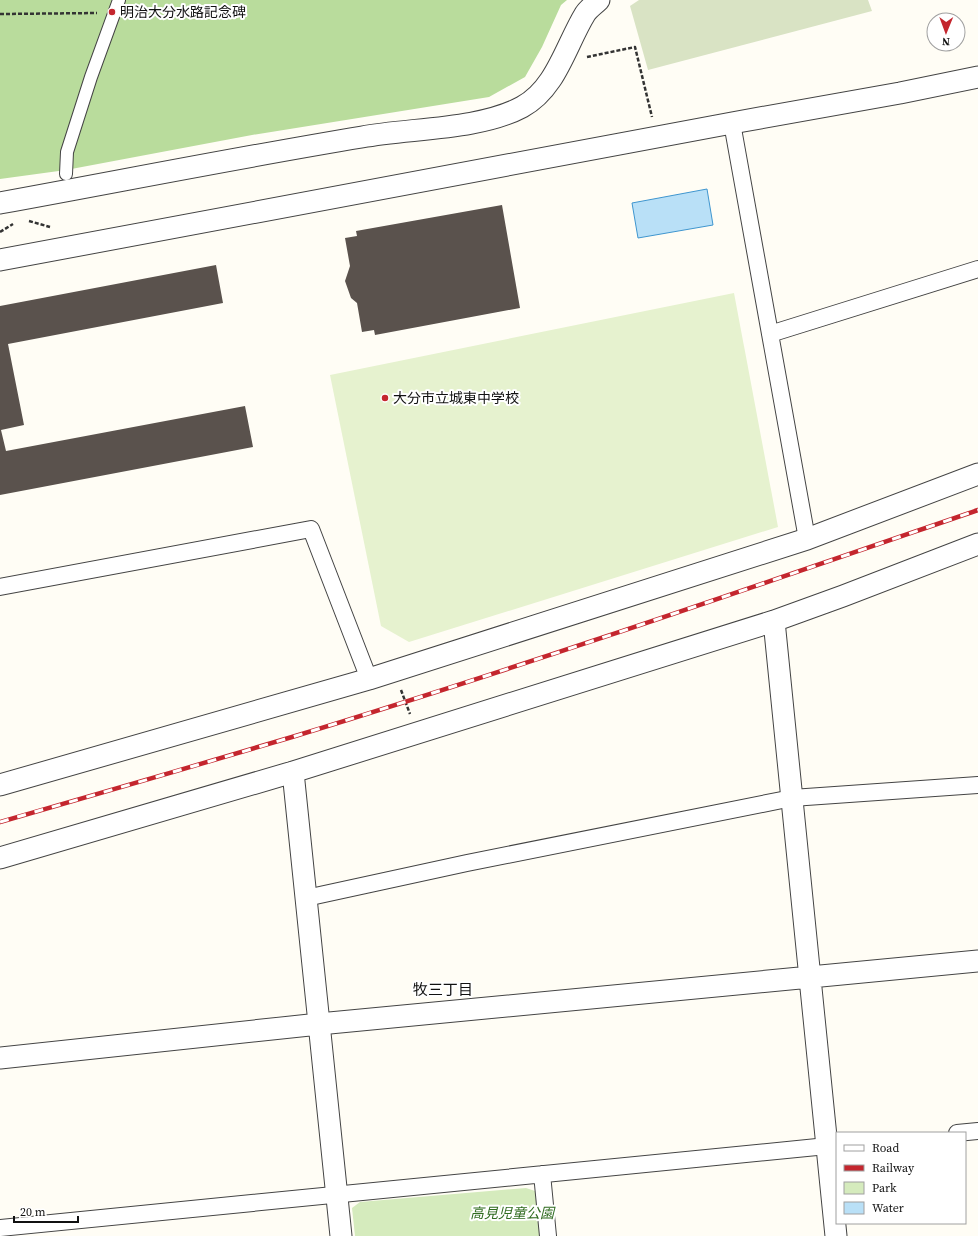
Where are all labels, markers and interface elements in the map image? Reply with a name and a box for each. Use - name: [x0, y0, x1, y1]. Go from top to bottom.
- place label: 明治大分水路記念碑: [120, 2, 246, 22]
- marker: 明治大分水路記念碑: [107, 7, 117, 17]
- north arrow: [926, 12, 966, 52]
- text: N: [942, 34, 950, 49]
- place label: 大分市立城東中学校: [393, 388, 519, 408]
- marker: 大分市立城東中学校: [380, 393, 390, 403]
- district label: 牧三丁目: [413, 979, 473, 1000]
- legend: [836, 1132, 966, 1224]
- text: Road: [872, 1140, 899, 1156]
- text: Railway: [872, 1160, 915, 1176]
- text: Park: [872, 1180, 897, 1196]
- scale bar: [14, 1198, 78, 1224]
- text: Water: [872, 1200, 904, 1216]
- park label: 高見児童公園: [470, 1203, 556, 1223]
- text: 20 m: [20, 1204, 46, 1220]

